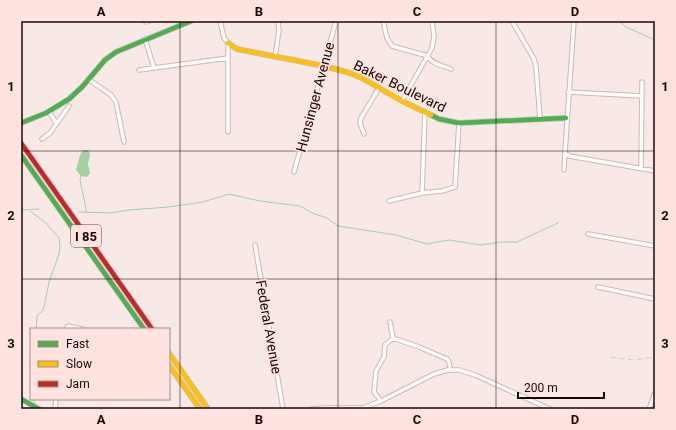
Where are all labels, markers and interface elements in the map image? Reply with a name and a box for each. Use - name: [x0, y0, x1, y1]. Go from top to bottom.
- text: A: [97, 4, 106, 19]
- text: B: [255, 4, 263, 19]
- text: C: [413, 4, 422, 19]
- text: D: [571, 4, 579, 19]
- street label: Hunsinger Avenue: [293, 40, 337, 154]
- street label: Baker Boulevard: [351, 57, 449, 115]
- text: 1: [7, 79, 15, 94]
- text: 1: [661, 79, 669, 94]
- text: 2: [7, 208, 15, 223]
- text: 2: [661, 208, 669, 223]
- road number: I 85: [71, 225, 101, 247]
- street label: Federal Avenue: [253, 279, 285, 375]
- legend: [30, 328, 170, 400]
- text: 3: [7, 336, 15, 351]
- text: 3: [661, 336, 669, 351]
- text: Fast: [66, 337, 89, 351]
- text: Slow: [66, 357, 92, 371]
- scale bar: [518, 374, 604, 400]
- text: Jam: [66, 377, 90, 391]
- text: 200 m: [524, 381, 558, 395]
- text: A: [97, 412, 106, 427]
- text: B: [255, 412, 263, 427]
- text: C: [413, 412, 422, 427]
- text: D: [571, 412, 579, 427]

